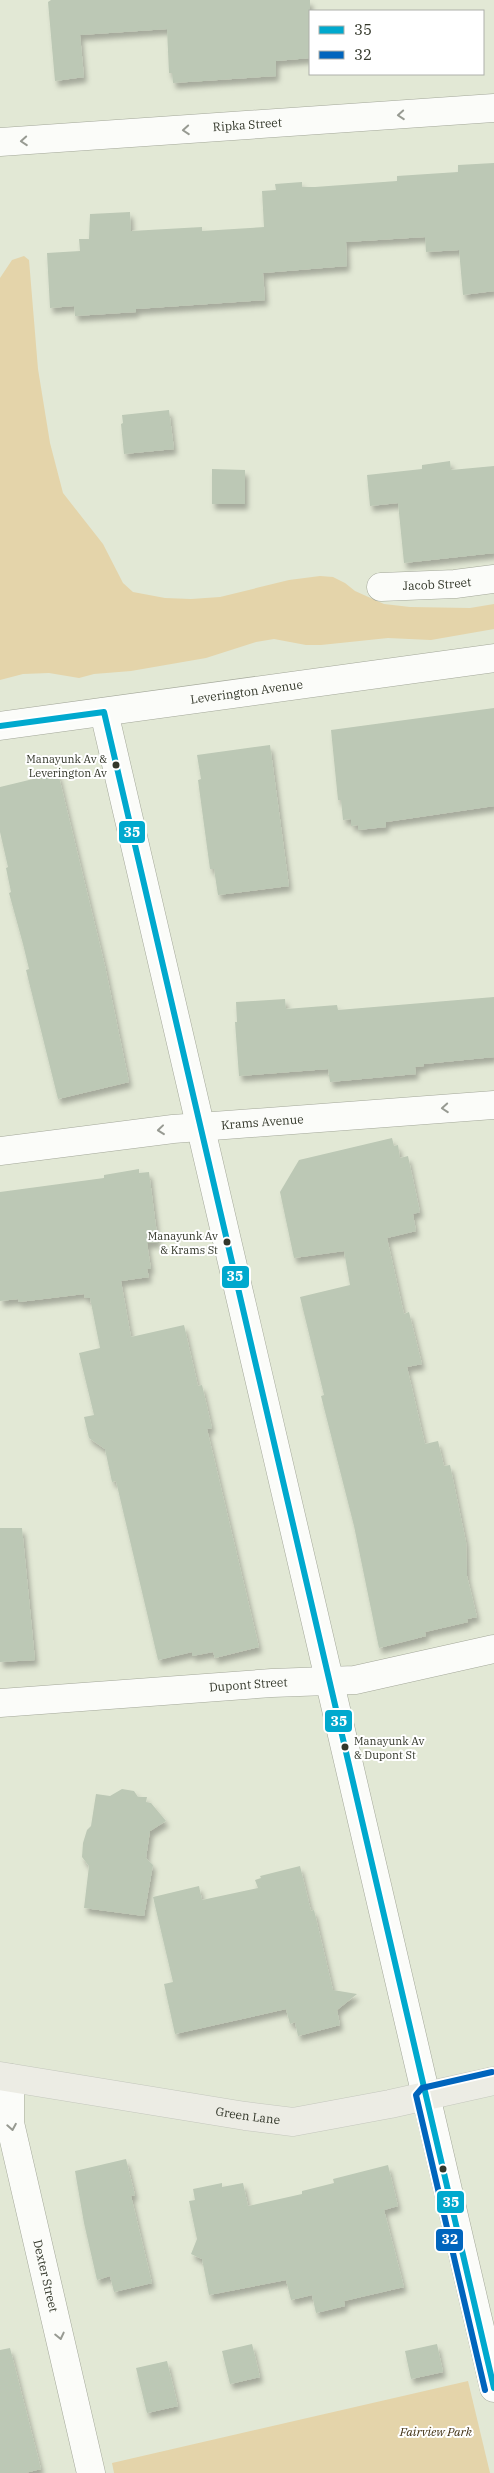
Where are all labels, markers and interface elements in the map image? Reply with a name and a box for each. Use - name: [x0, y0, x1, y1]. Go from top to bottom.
- legend: [309, 10, 484, 75]
- text: 35: [354, 20, 372, 39]
- text: 32: [354, 45, 372, 64]
- one-way arrow: [396, 109, 404, 120]
- street label: Ripka Street: [212, 115, 282, 134]
- one-way arrow: [182, 124, 190, 135]
- one-way arrow: [20, 135, 28, 146]
- street label: Jacob Street: [402, 574, 472, 593]
- street label: Leverington Avenue: [189, 676, 304, 707]
- place label: Manayunk Av & Leverington Av: [26, 752, 107, 780]
- marker: Manayunk Av & Leverington Av: [111, 760, 121, 770]
- line badge: 35: [118, 820, 146, 844]
- text: 35: [124, 823, 140, 841]
- one-way arrow: [441, 1103, 449, 1114]
- street label: Krams Avenue: [221, 1111, 304, 1132]
- one-way arrow: [157, 1124, 165, 1135]
- place label: Manayunk Av & Krams St: [148, 1229, 218, 1257]
- marker: Manayunk Av & Krams St: [222, 1237, 232, 1247]
- line badge: 35: [221, 1265, 250, 1289]
- text: 35: [227, 1267, 243, 1285]
- street label: Dupont Street: [209, 1674, 288, 1695]
- line badge: 35: [324, 1709, 353, 1733]
- text: 35: [331, 1712, 347, 1730]
- place label: Manayunk Av & Dupont St: [354, 1734, 424, 1762]
- marker: Manayunk Av & Dupont St: [340, 1742, 350, 1752]
- street label: Green Lane: [214, 2103, 281, 2127]
- one-way arrow: [6, 2122, 16, 2131]
- unlabelled marker: [438, 2164, 448, 2174]
- line badge: 35: [436, 2190, 465, 2214]
- text: 35: [443, 2193, 459, 2211]
- line badge: 32: [435, 2228, 464, 2252]
- text: 32: [442, 2230, 458, 2248]
- street label: Dexter Street: [30, 2238, 62, 2314]
- one-way arrow: [54, 2332, 65, 2341]
- park label: Fairview Park: [399, 2424, 473, 2439]

